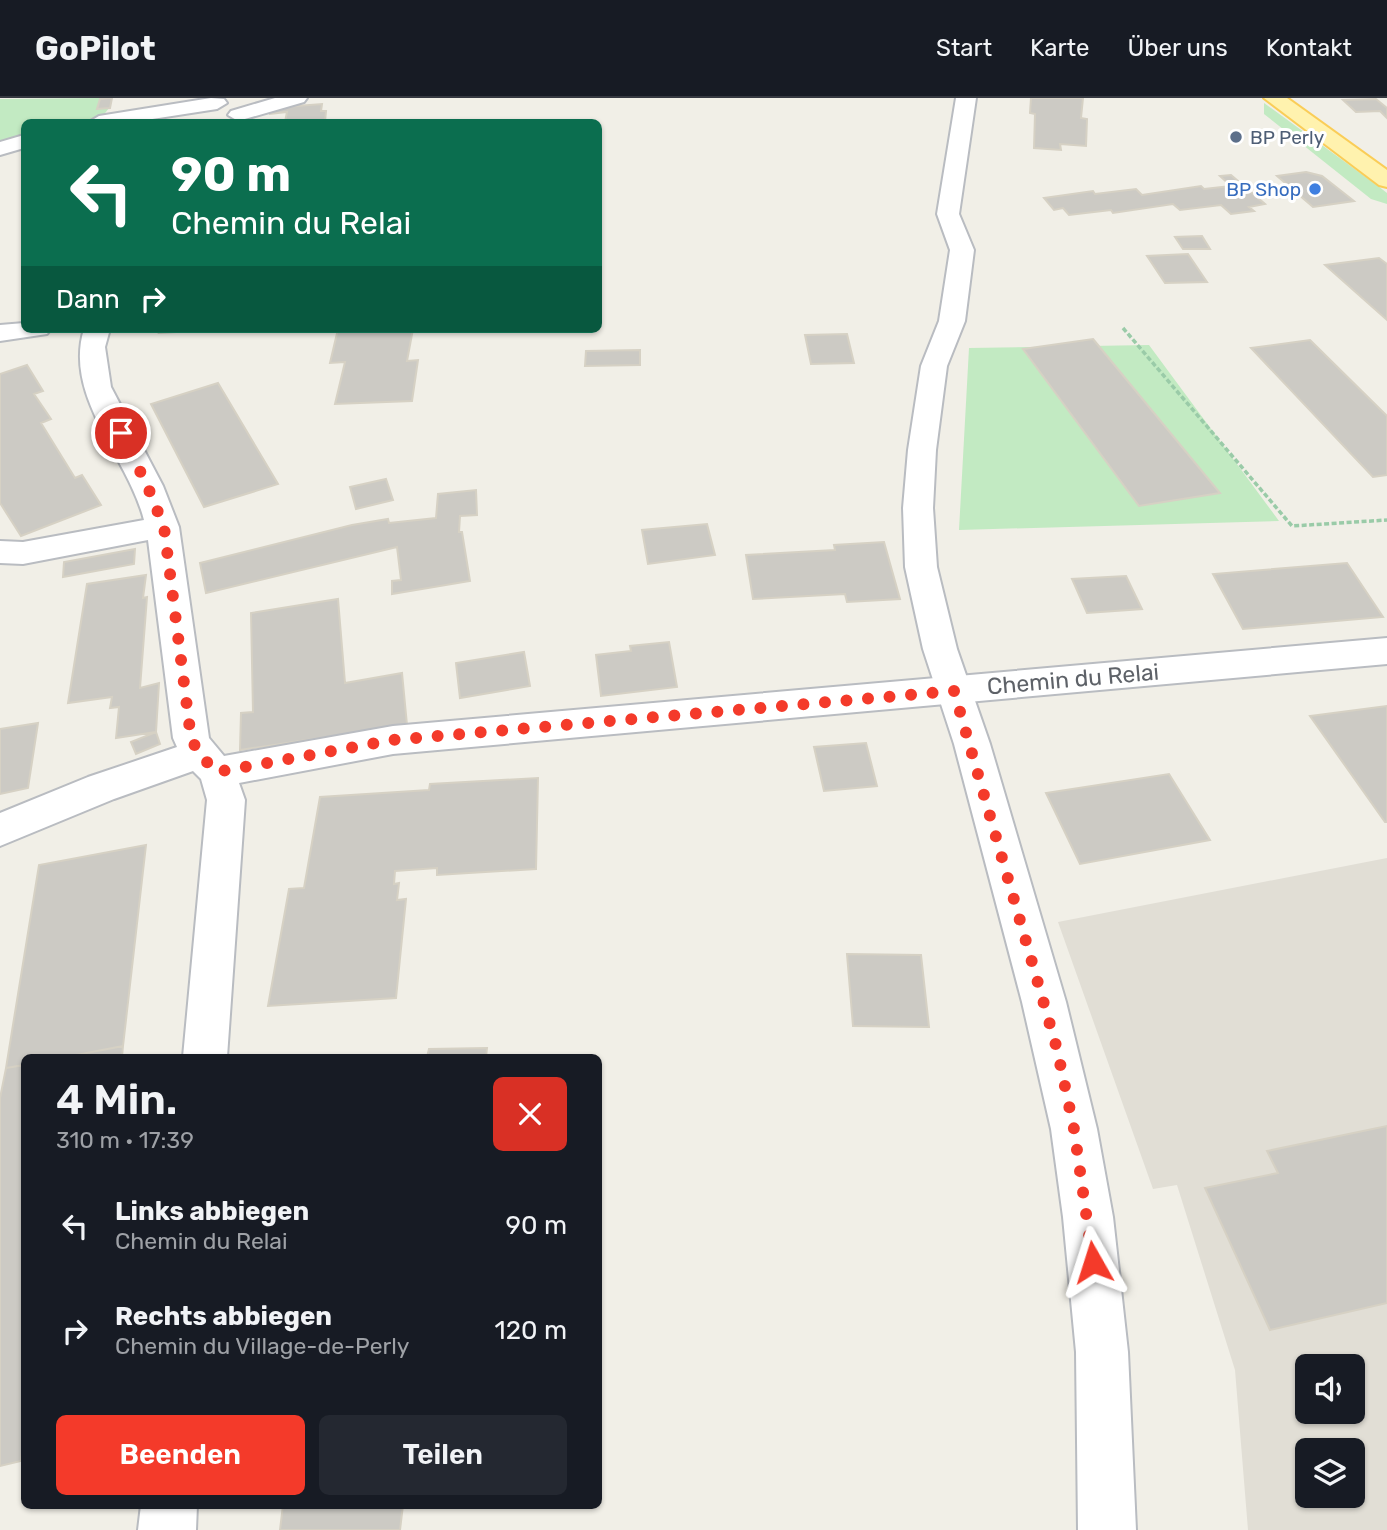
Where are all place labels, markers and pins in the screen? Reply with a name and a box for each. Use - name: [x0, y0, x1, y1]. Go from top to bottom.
- place label: BP Perly: [1250, 126, 1324, 149]
- marker: BP Perly: [1228, 129, 1244, 145]
- place label: BP Shop: [1226, 178, 1301, 201]
- marker: BP Shop: [1307, 181, 1323, 197]
- pin: [91, 403, 151, 463]

